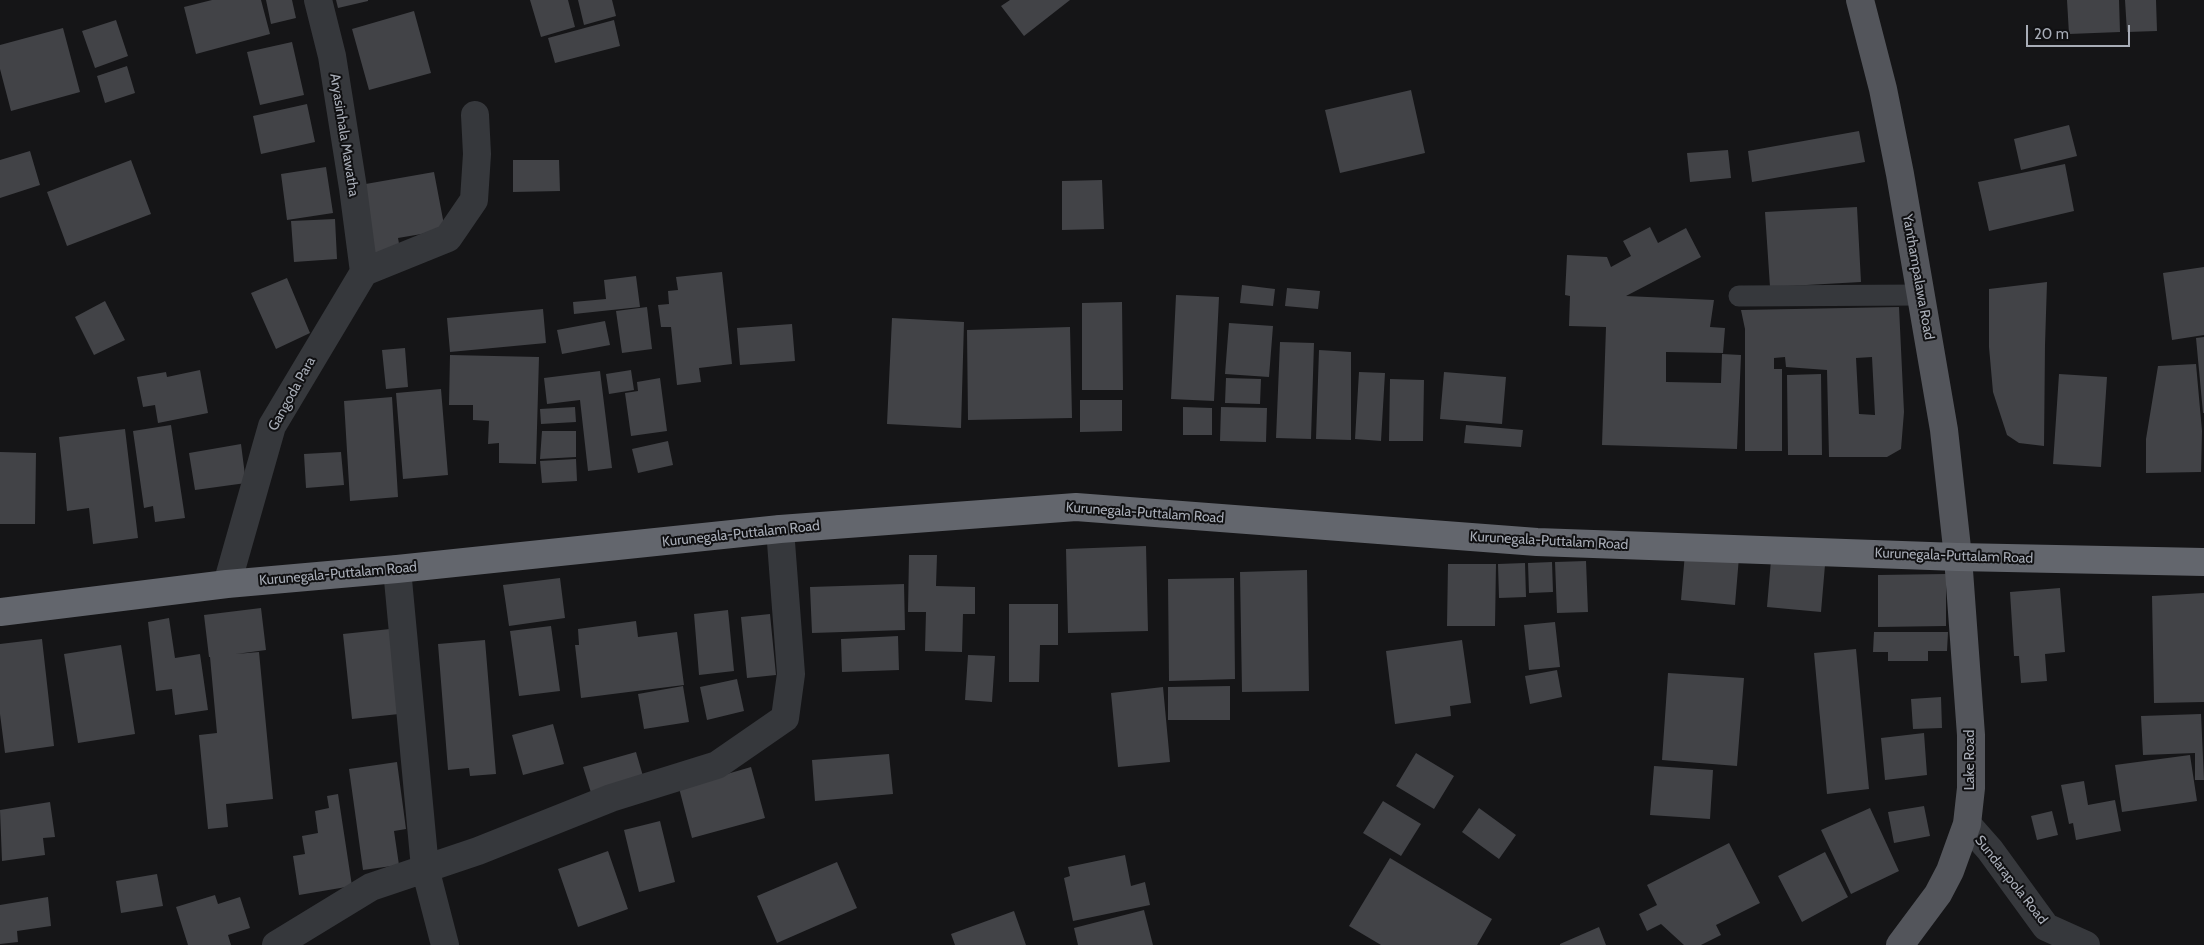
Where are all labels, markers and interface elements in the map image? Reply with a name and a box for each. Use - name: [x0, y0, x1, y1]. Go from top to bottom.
- scale bar: [2029, 15, 2133, 47]
- text: 20 m: [2034, 25, 2069, 43]
- street label: Aryasinhala Mawatha: [326, 72, 362, 198]
- street label: Yanthampalawa Road: [1899, 213, 1937, 341]
- street label: Gangoda Para: [265, 354, 319, 434]
- street label: Kurunegala-Puttalam Road: [1065, 499, 1225, 527]
- street label: Kurunegala-Puttalam Road: [661, 517, 821, 551]
- street label: Kurunegala-Puttalam Road: [1469, 528, 1629, 554]
- street label: Kurunegala-Puttalam Road: [1874, 545, 2034, 567]
- street label: Kurunegala-Puttalam Road: [258, 559, 418, 589]
- street label: Lake Road: [1962, 730, 1978, 790]
- street label: Sundarapola Road: [1971, 832, 2051, 928]

